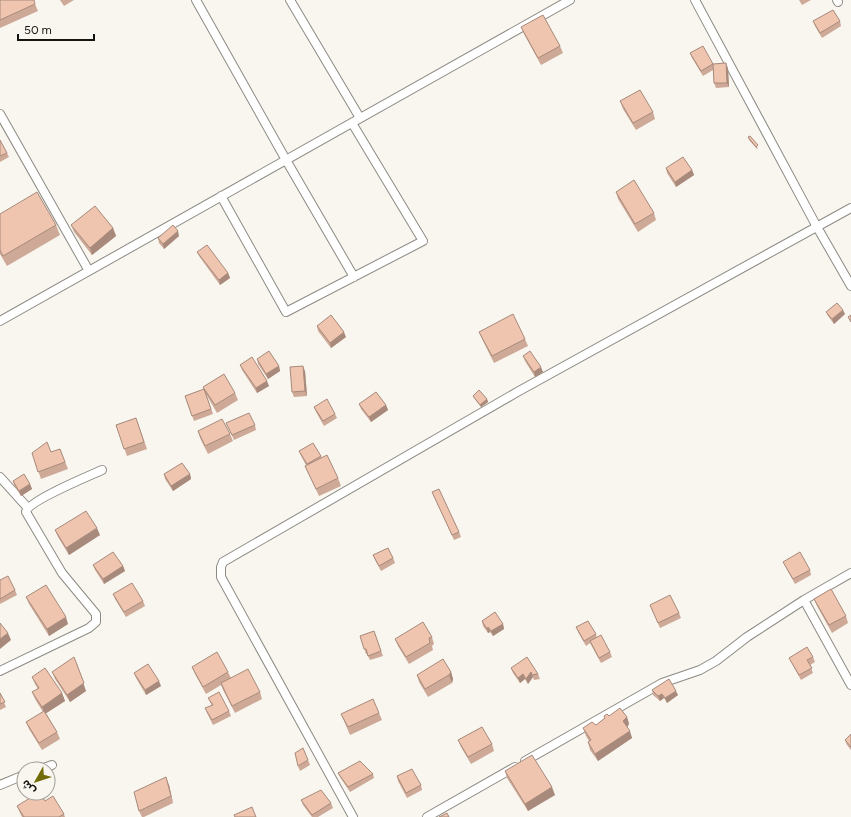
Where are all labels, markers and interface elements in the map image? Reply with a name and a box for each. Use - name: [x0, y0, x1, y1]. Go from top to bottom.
- scale bar: [18, 16, 94, 42]
- text: 50 m: [24, 23, 52, 37]
- north arrow: [16, 761, 56, 801]
- text: ش: [19, 777, 38, 797]

